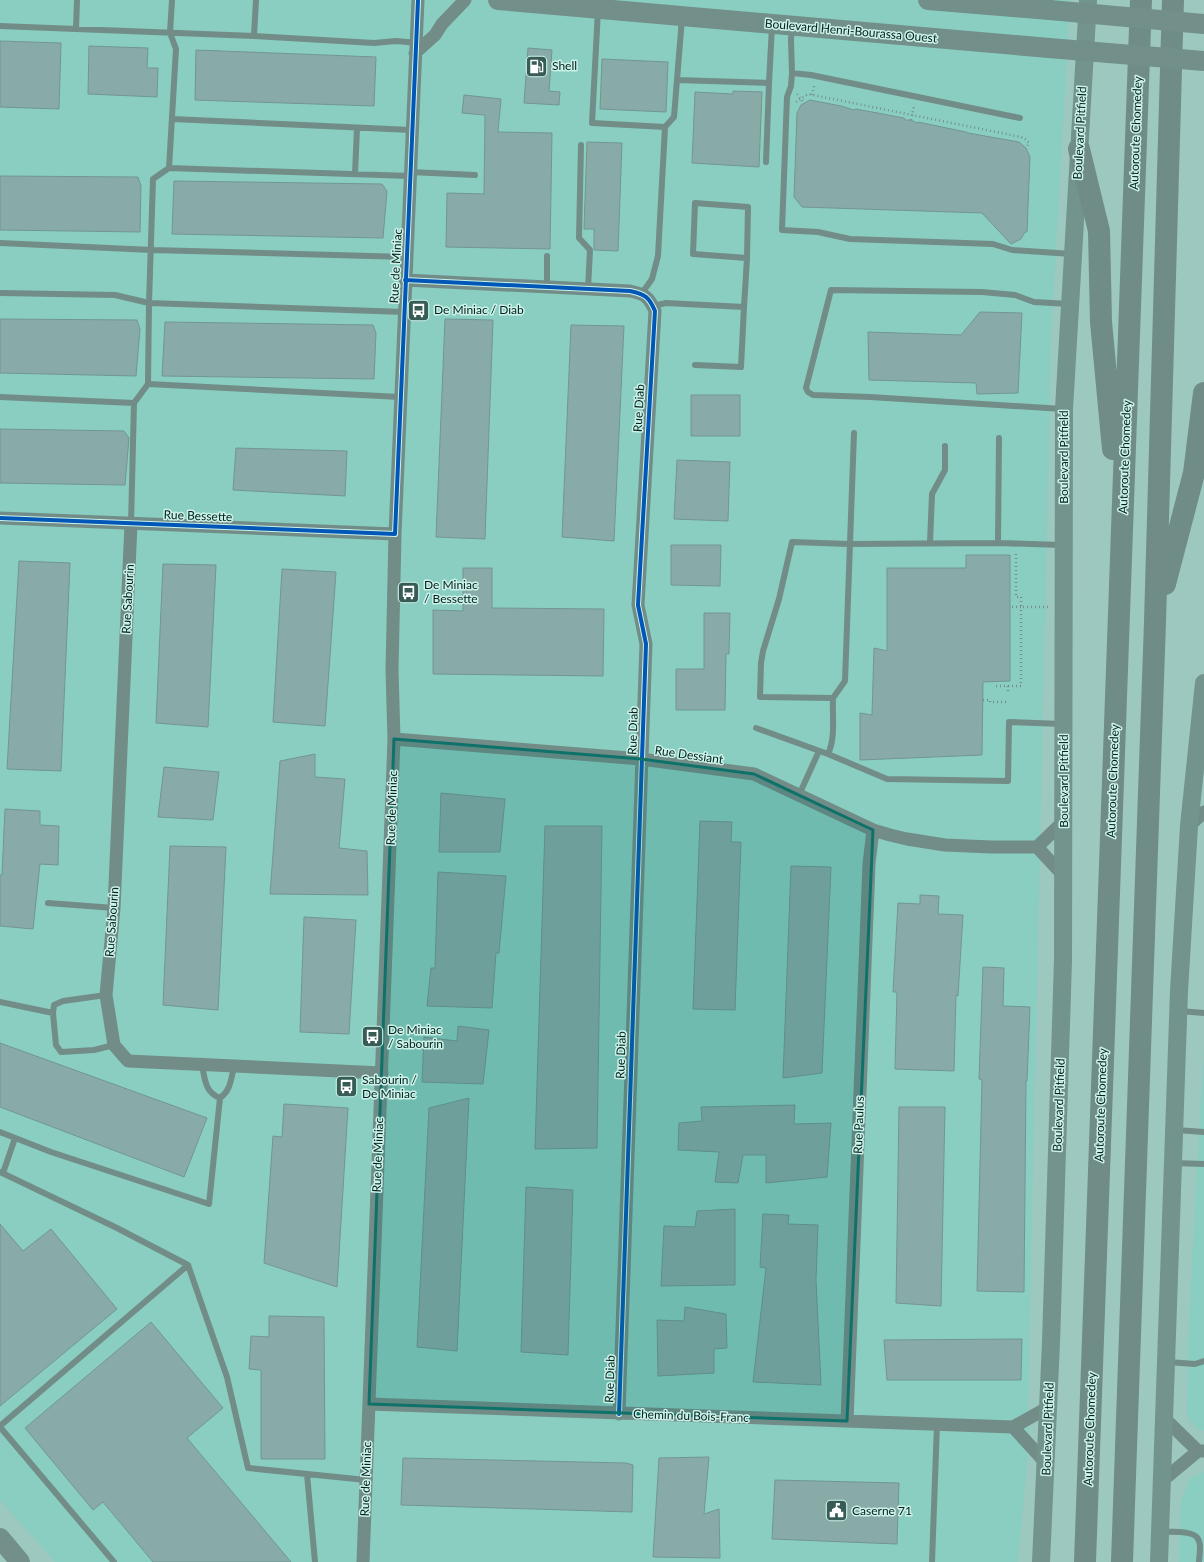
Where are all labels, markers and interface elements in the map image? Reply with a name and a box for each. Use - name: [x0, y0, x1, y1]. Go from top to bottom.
- street label: Boulevard Henri-Bourassa Ouest: [764, 16, 938, 46]
- fuel station icon: Shell: [523, 53, 549, 79]
- place label: Shell: [552, 58, 577, 73]
- street label: Autoroute Chomedey: [1126, 75, 1145, 190]
- street label: Boulevard Pitfield: [1070, 86, 1089, 180]
- street label: Rue de Miniac: [386, 228, 405, 304]
- bus stop icon: De Miniac / Diab: [406, 297, 432, 323]
- place label: De Miniac / Diab: [434, 302, 524, 317]
- street label: Rue Diab: [630, 383, 647, 432]
- street label: Autoroute Chomedey: [1115, 399, 1134, 514]
- street label: Boulevard Pitfield: [1056, 410, 1071, 504]
- street label: Rue Bessette: [163, 507, 233, 524]
- street label: Rue Sabourin: [118, 564, 137, 634]
- place label: De Miniac / Bessette: [424, 577, 478, 606]
- bus stop icon: De Miniac / Bessette: [395, 579, 421, 605]
- street label: Rue Diab: [624, 706, 641, 755]
- street label: Autoroute Chomedey: [1103, 723, 1122, 838]
- street label: Boulevard Pitfield: [1056, 734, 1071, 828]
- street label: Rue Dessiant: [654, 742, 725, 767]
- street label: Rue de Miniac: [383, 770, 400, 846]
- street label: Rue Sabourin: [102, 887, 121, 957]
- place label: De Miniac / Sabourin: [388, 1022, 443, 1051]
- bus stop icon: De Miniac / Sabourin: [359, 1024, 385, 1050]
- street label: Rue Diab: [612, 1030, 629, 1079]
- street label: Autoroute Chomedey: [1091, 1047, 1110, 1162]
- street label: Boulevard Pitfield: [1049, 1058, 1068, 1152]
- place label: Sabourin / De Miniac: [362, 1072, 418, 1101]
- bus stop icon: Sabourin / De Miniac: [334, 1074, 360, 1100]
- street label: Rue Paulus: [850, 1096, 867, 1154]
- street label: Rue de Miniac: [369, 1117, 386, 1193]
- street label: Rue Diab: [601, 1354, 618, 1403]
- street label: Autoroute Chomedey: [1080, 1371, 1099, 1486]
- street label: Boulevard Pitfield: [1038, 1382, 1057, 1476]
- street label: Chemin du Bois-Franc: [633, 1406, 750, 1425]
- street label: Rue de Miniac: [357, 1441, 374, 1517]
- public building icon: Caserne 71: [823, 1498, 849, 1524]
- place label: Caserne 71: [852, 1503, 912, 1518]

